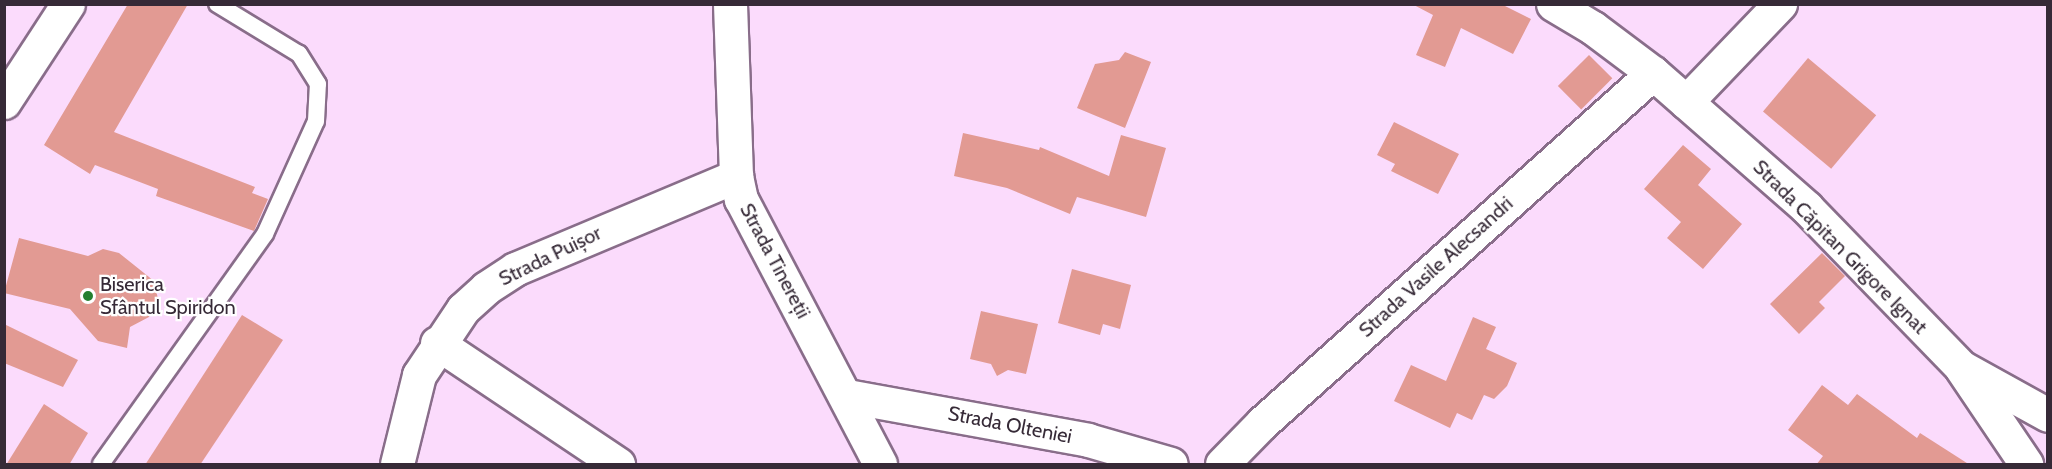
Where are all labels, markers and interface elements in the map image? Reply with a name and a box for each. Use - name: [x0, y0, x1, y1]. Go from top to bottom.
- street label: Strada Căpitan Grigore Ignat: [1748, 155, 1932, 339]
- street label: Strada Vasile Alecsandri: [1354, 192, 1518, 342]
- street label: Strada Tinereții: [735, 199, 815, 323]
- street label: Strada Puișor: [495, 221, 605, 291]
- place label: Biserica Sfântul Spiridon: [100, 272, 236, 319]
- marker: Biserica Sfântul Spiridon: [81, 289, 95, 303]
- street label: Strada Olteniei: [946, 401, 1074, 449]

